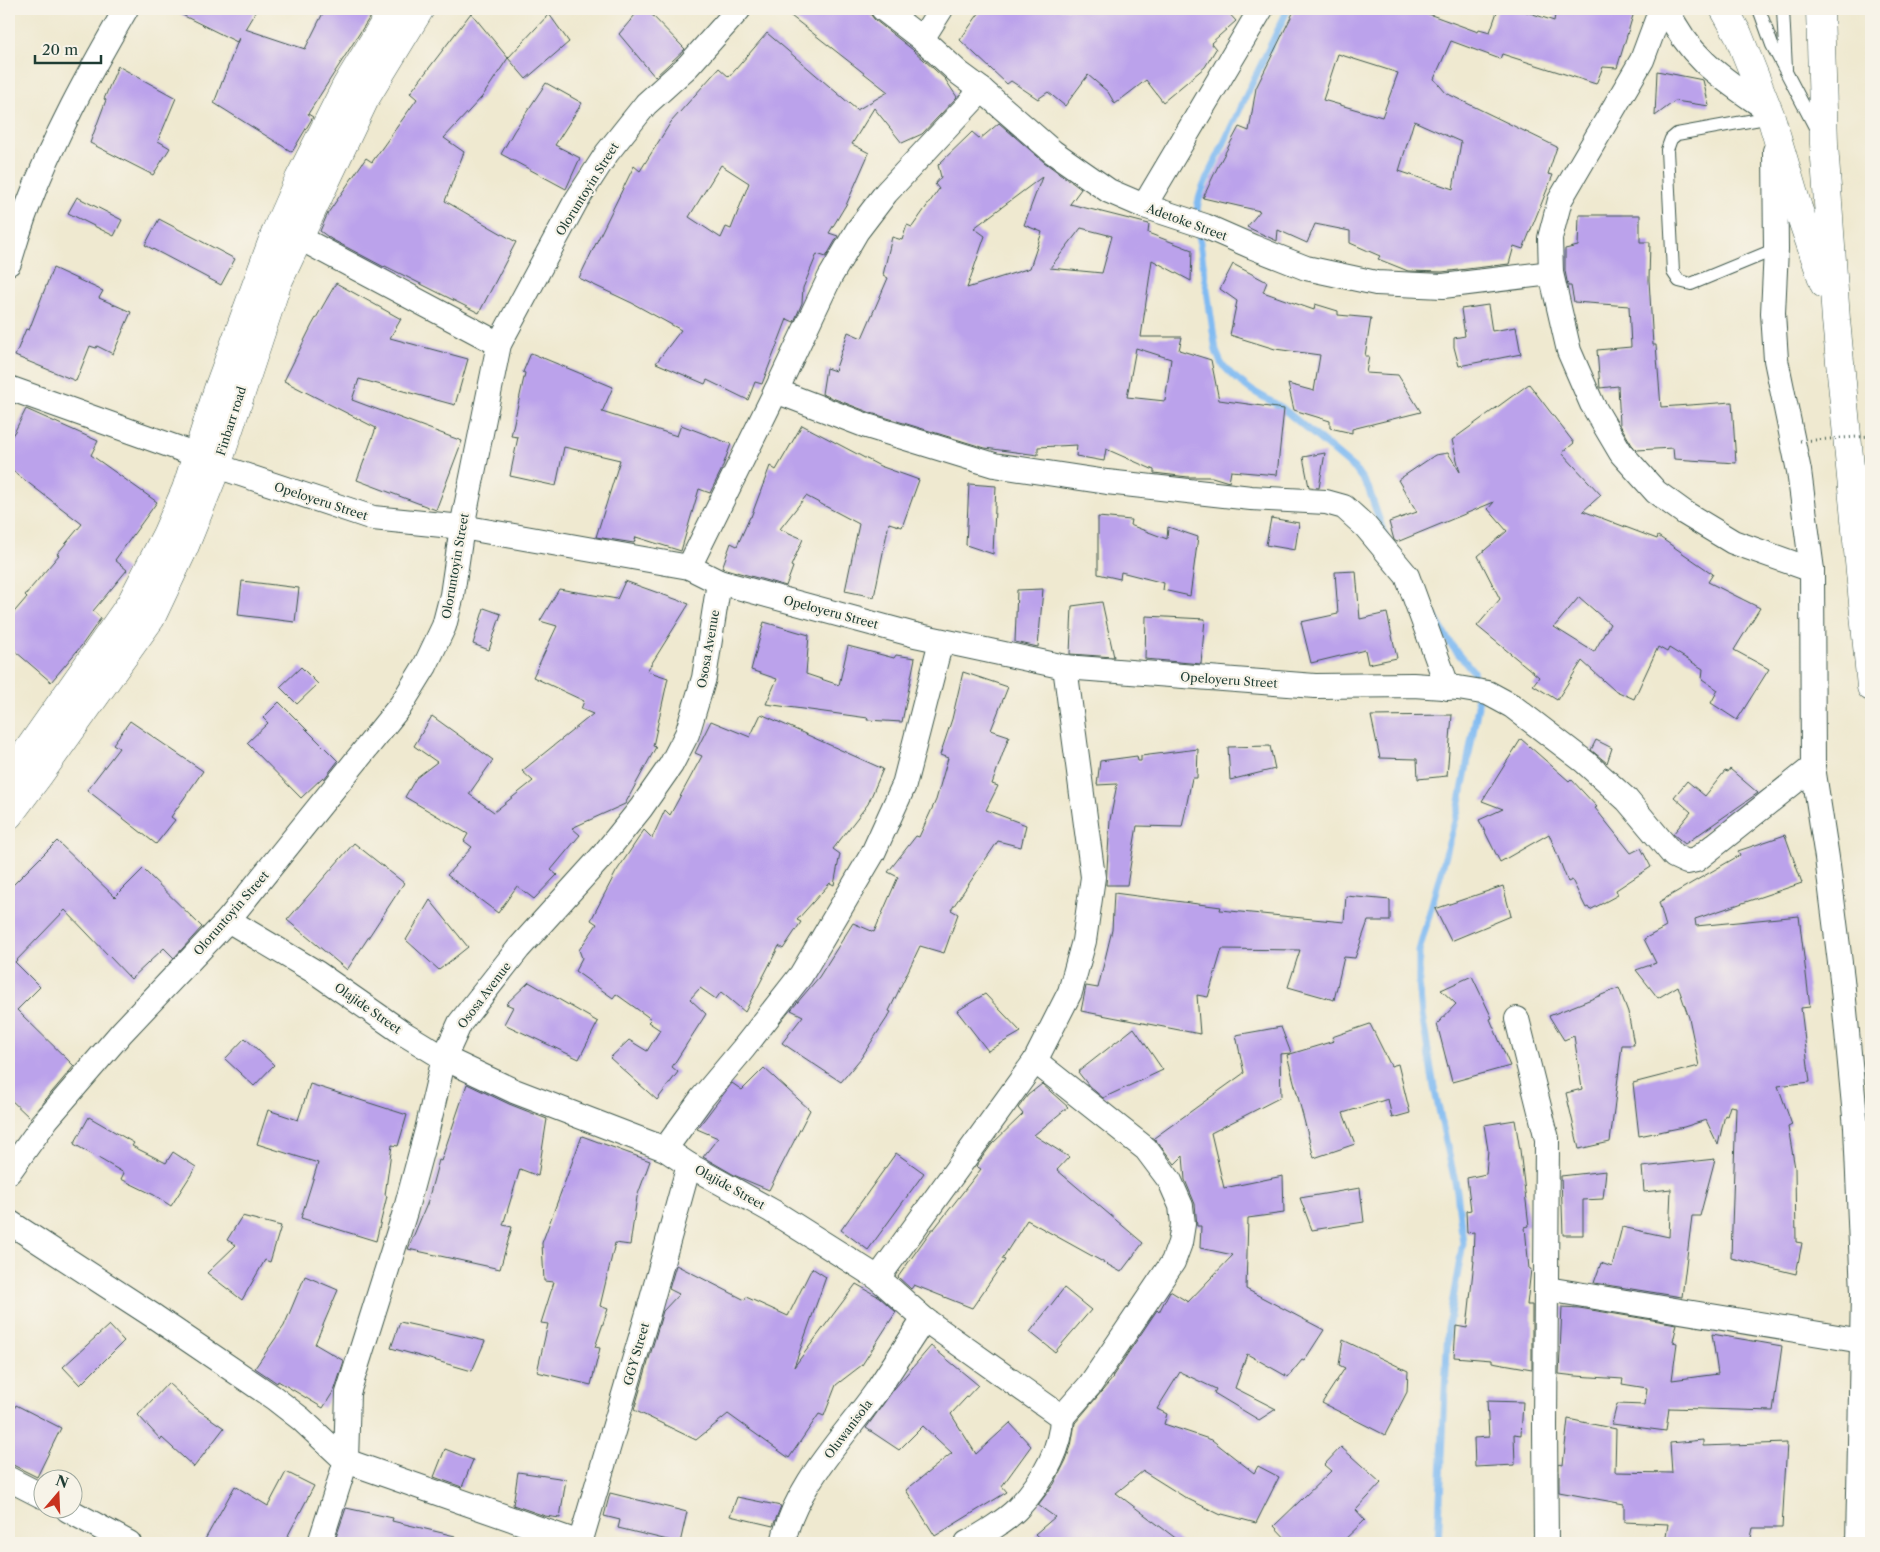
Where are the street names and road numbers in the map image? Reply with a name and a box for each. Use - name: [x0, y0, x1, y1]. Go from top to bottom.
- street label: Oloruntoyin Street: [552, 139, 622, 238]
- street label: Adetoke Street: [1144, 200, 1230, 244]
- street label: Finbarr road: [213, 384, 249, 457]
- street label: Opeloyeru Street: [272, 479, 370, 523]
- street label: Oloruntoyin Street: [438, 511, 472, 620]
- street label: Opeloyeru Street: [782, 592, 881, 632]
- street label: Ososa Avenue: [694, 608, 722, 689]
- street label: Opeloyeru Street: [1180, 669, 1279, 691]
- street label: Oloruntoyin Street: [190, 867, 272, 958]
- street label: Ososa Avenue: [454, 959, 514, 1031]
- street label: Olajide Street: [332, 979, 405, 1037]
- street label: Olajide Street: [692, 1162, 768, 1213]
- street label: GGY Street: [620, 1320, 652, 1387]
- street label: Oluwanisola: [821, 1396, 876, 1462]

